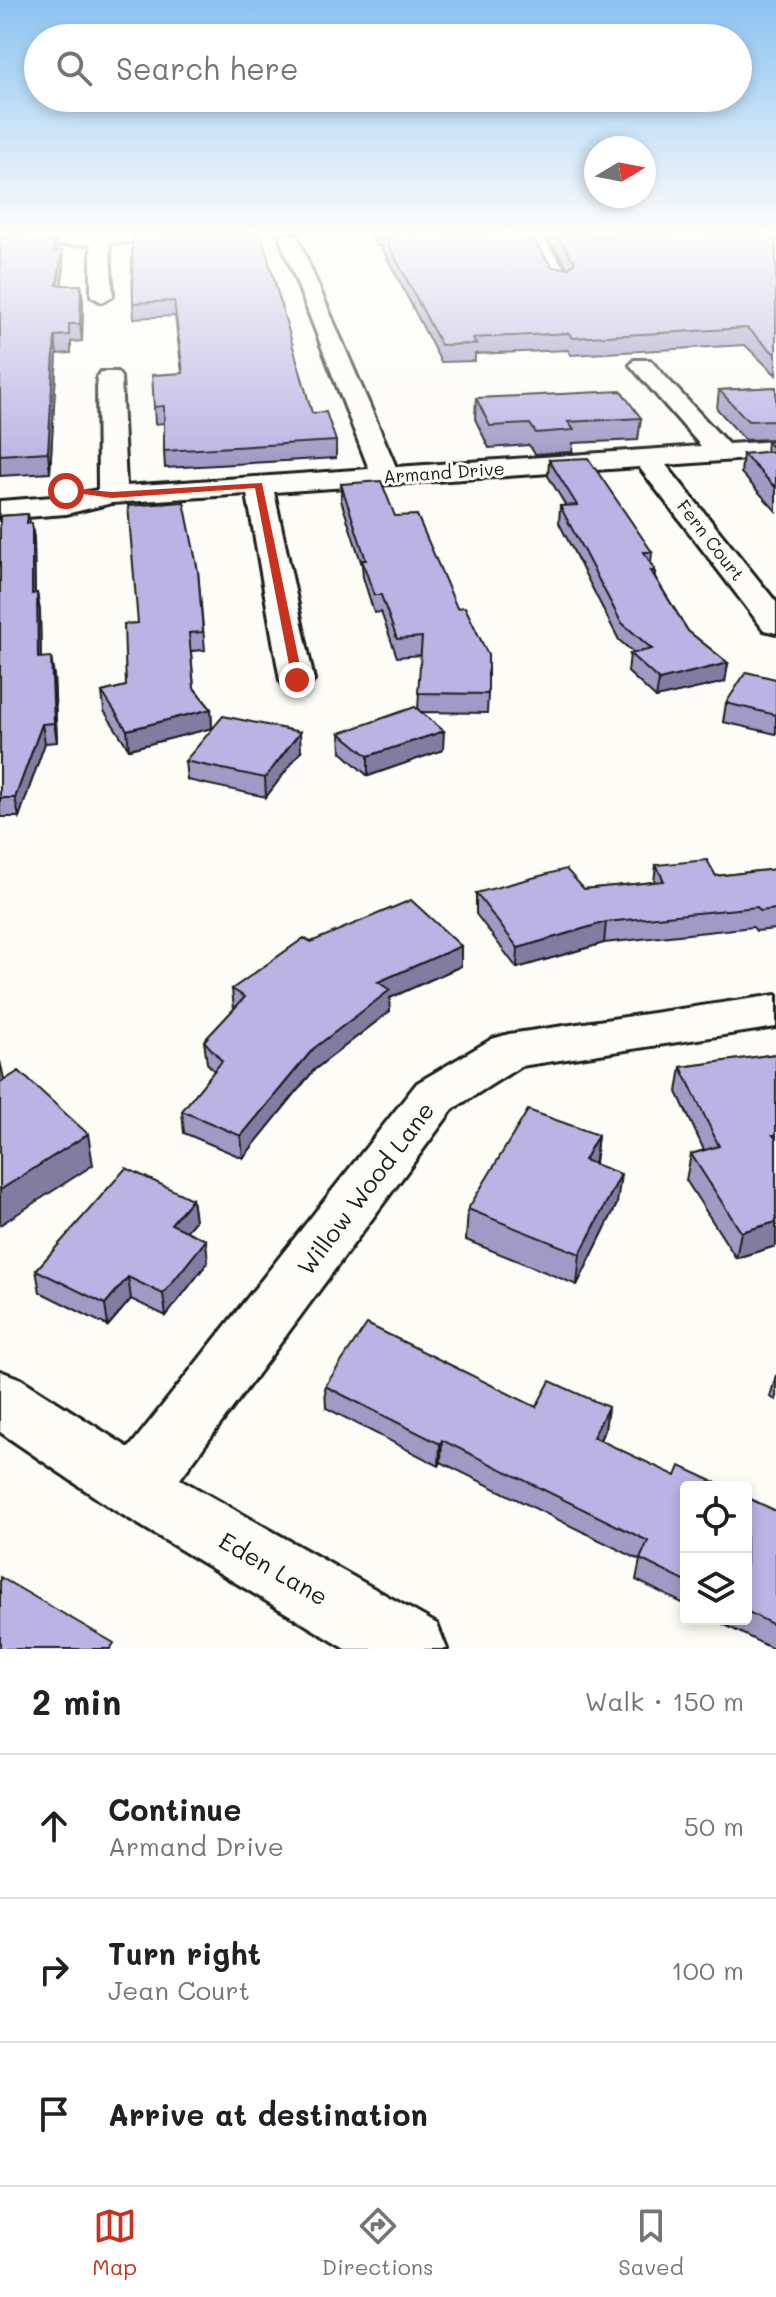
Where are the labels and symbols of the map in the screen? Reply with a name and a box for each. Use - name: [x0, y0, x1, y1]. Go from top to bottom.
- north arrow: [584, 136, 656, 208]
- street label: Armand Drive: [382, 456, 506, 488]
- route start: [48, 473, 84, 509]
- street label: Fern Court: [672, 495, 750, 585]
- route end: [279, 662, 315, 698]
- street label: Willow Wood Lane: [290, 1095, 440, 1281]
- street label: Eden Lane: [214, 1524, 334, 1612]

